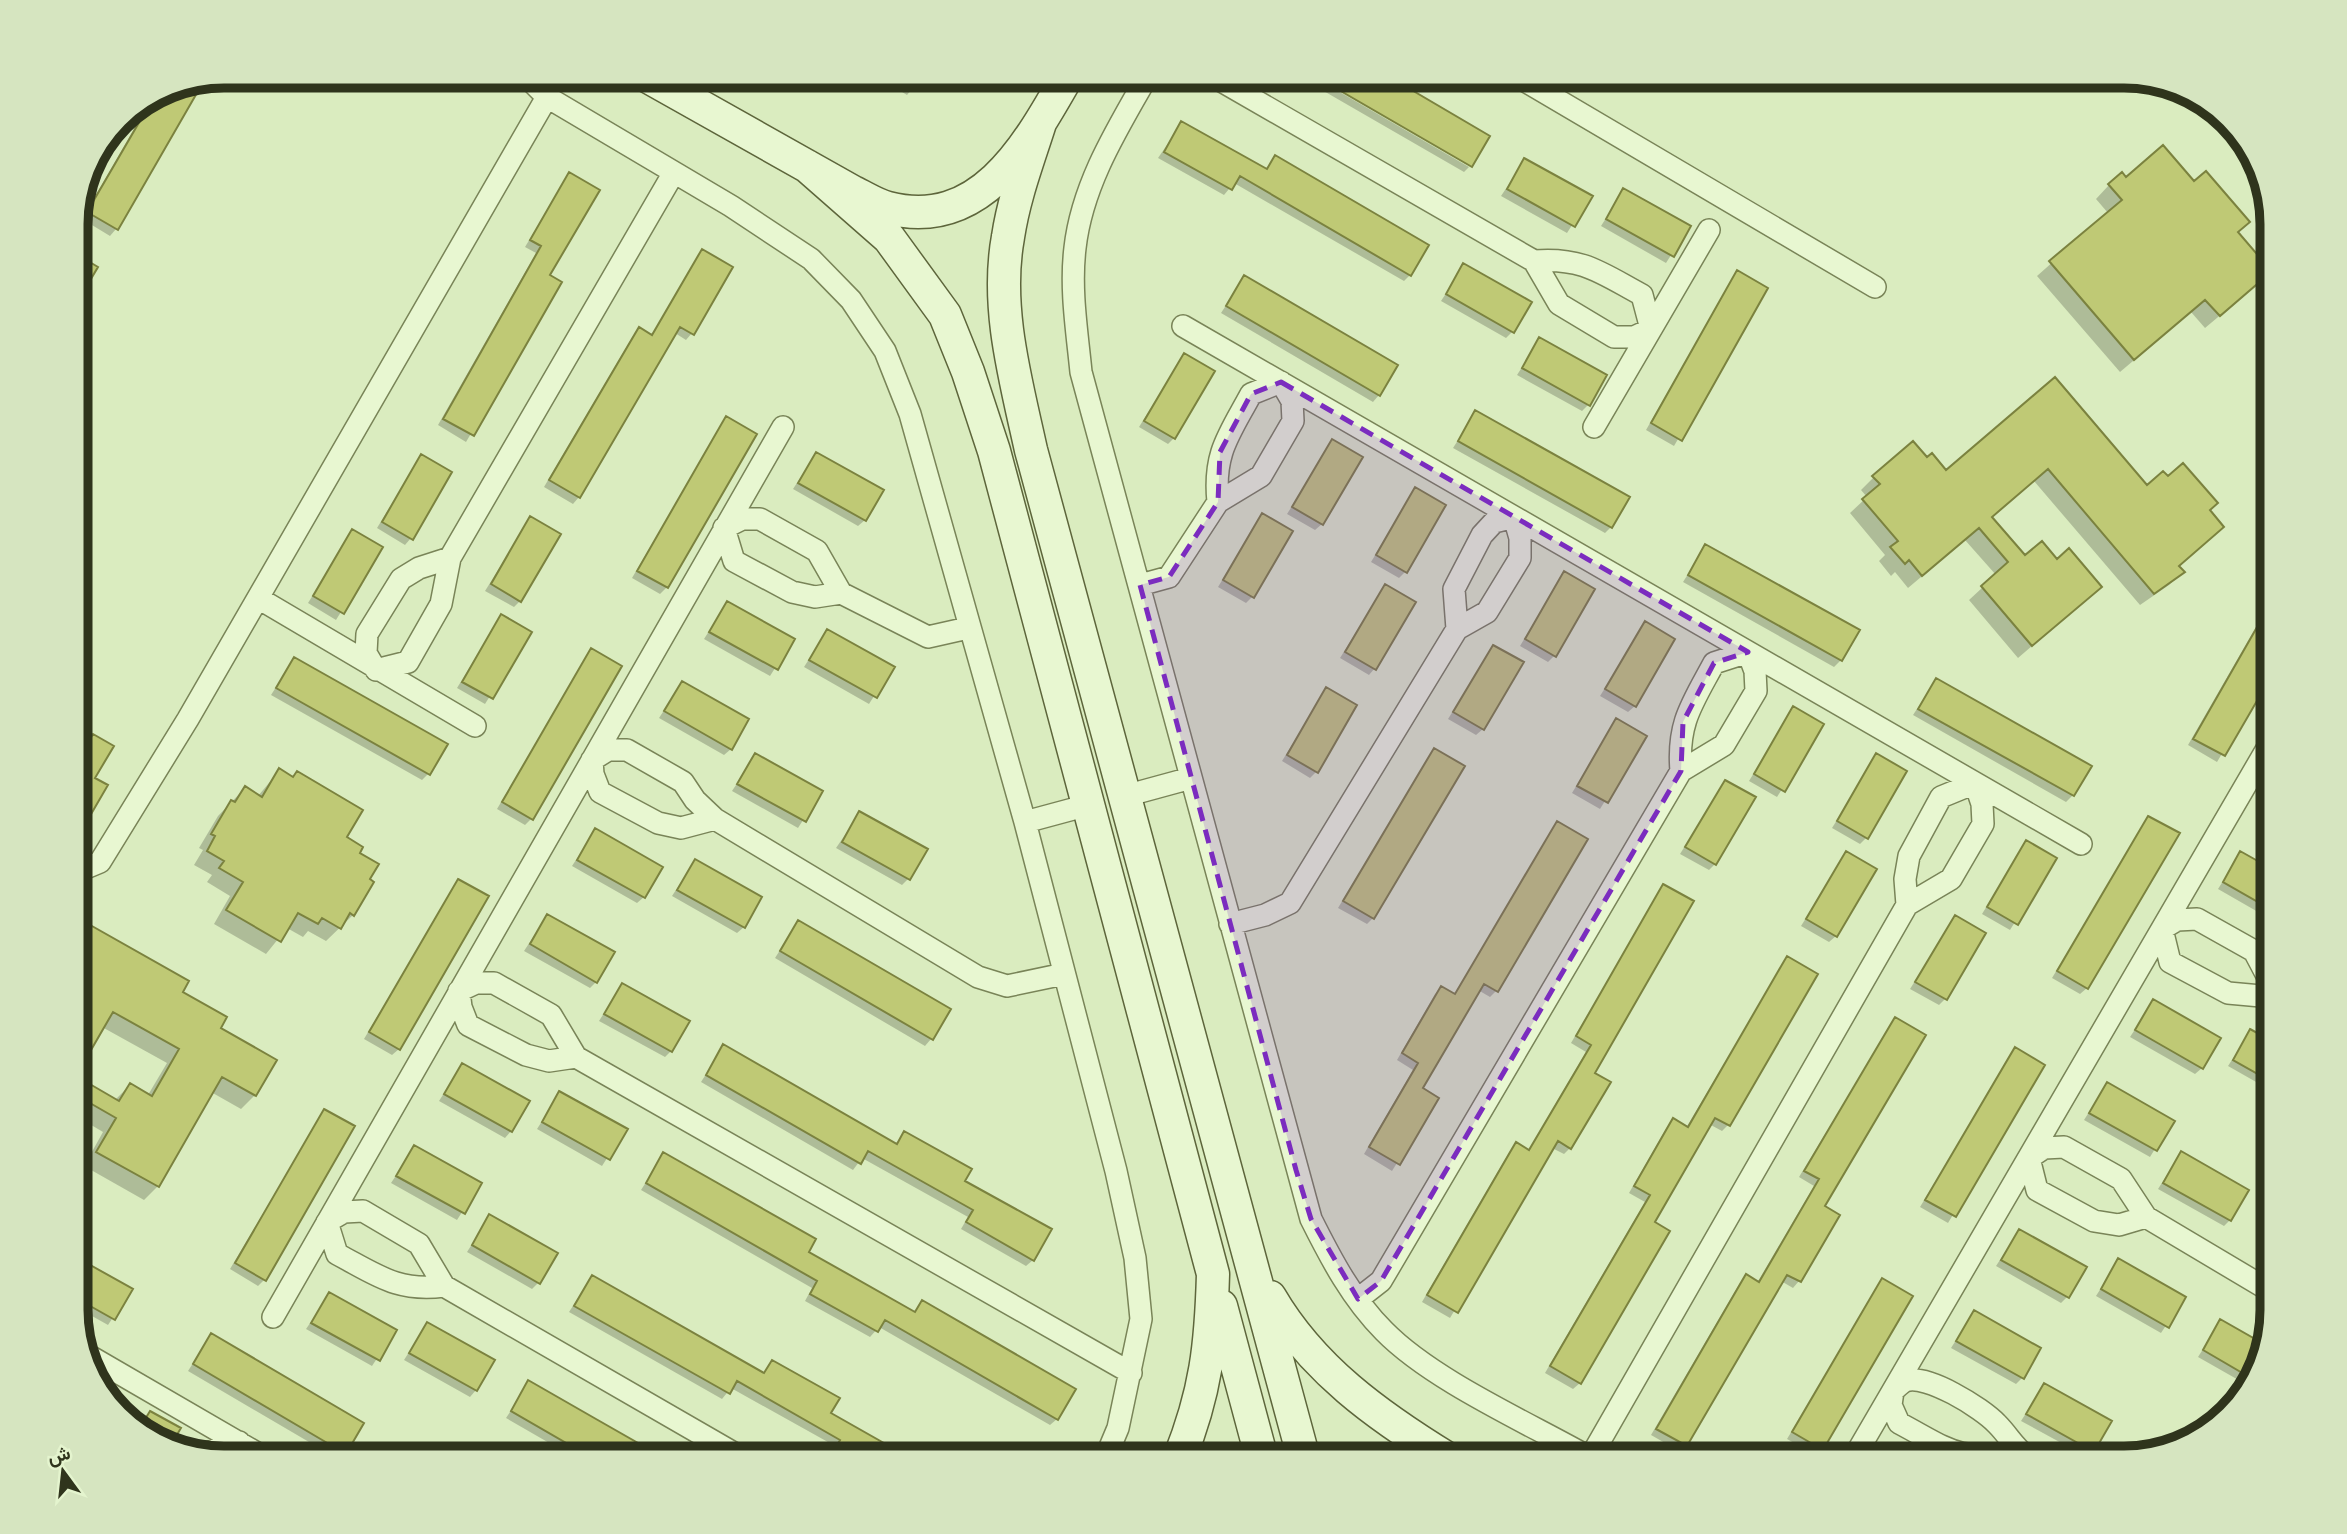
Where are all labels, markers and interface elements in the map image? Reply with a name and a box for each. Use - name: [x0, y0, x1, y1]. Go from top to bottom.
- north arrow: [28, 1436, 98, 1506]
- text: ش: [44, 1437, 73, 1470]

